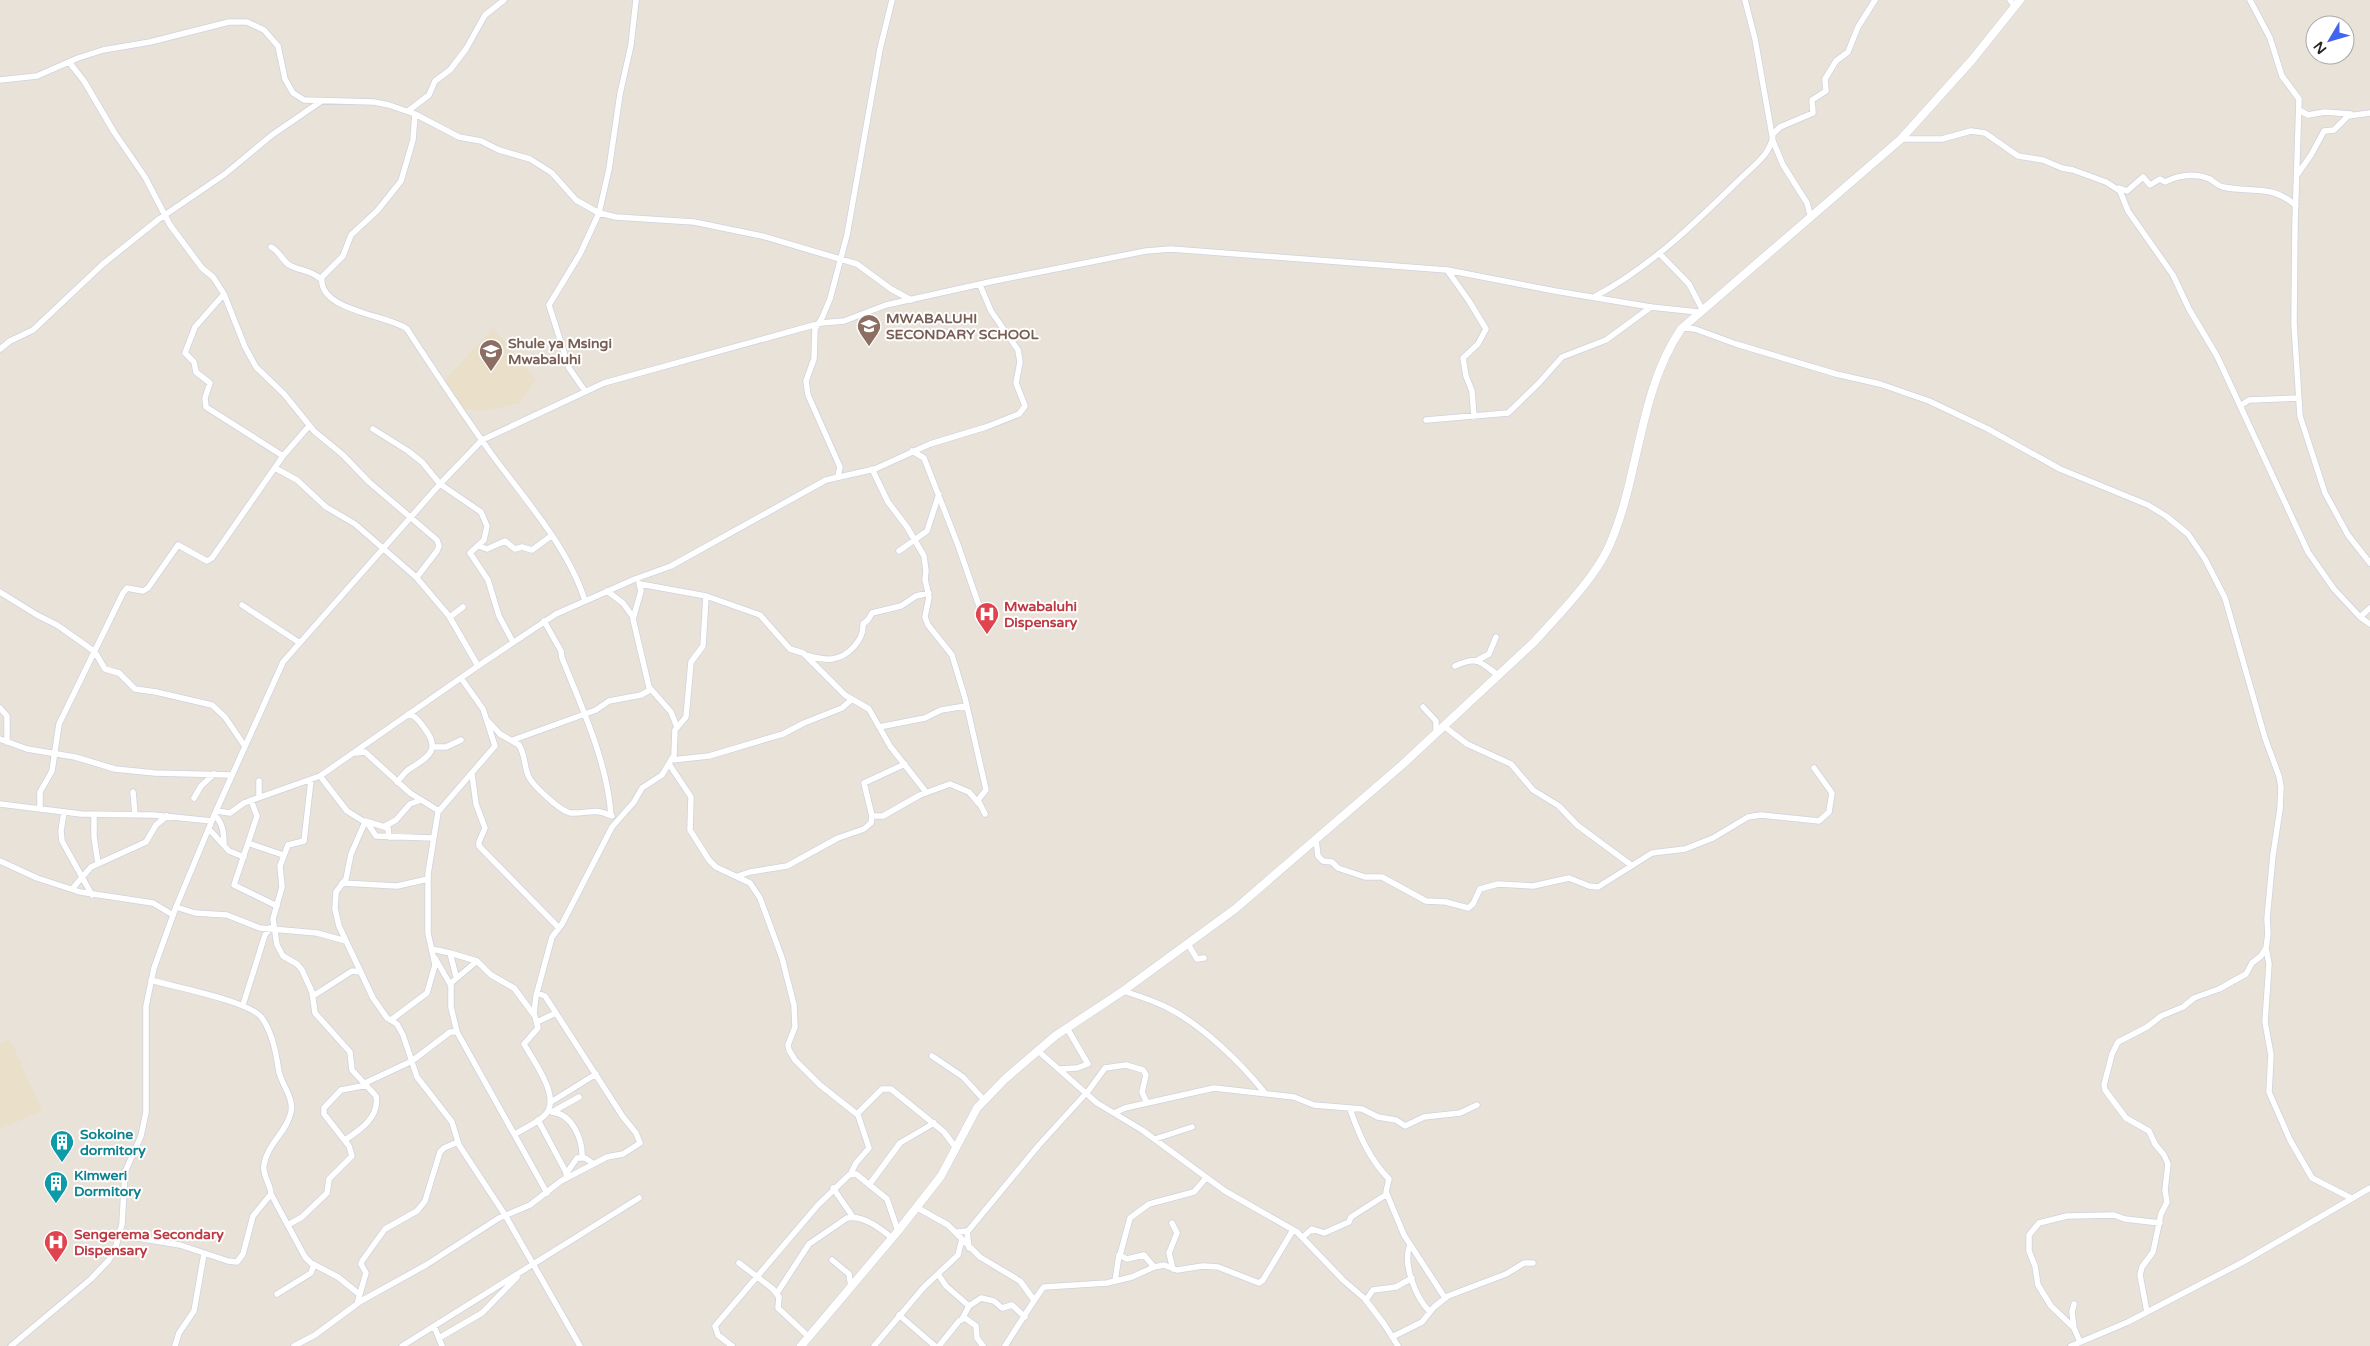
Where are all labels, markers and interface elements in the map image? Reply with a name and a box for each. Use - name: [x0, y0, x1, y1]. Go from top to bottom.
- north arrow: [2305, 15, 2355, 65]
- text: N: [2310, 38, 2330, 57]
- place label: MWABALUHI SECONDARY SCHOOL: [886, 310, 1039, 343]
- school or university icon: MWABALUHI SECONDARY SCHOOL: [856, 313, 882, 347]
- place label: Shule ya Msingi Mwabaluhi: [508, 335, 612, 368]
- school or university icon: Shule ya Msingi Mwabaluhi: [478, 338, 504, 372]
- place label: Mwabaluhi Dispensary: [1004, 598, 1078, 631]
- hospital icon: Mwabaluhi Dispensary: [974, 601, 1000, 635]
- place label: Sokoine dormitory: [80, 1126, 146, 1159]
- building icon: Sokoine dormitory: [49, 1129, 75, 1163]
- place label: Kimweri Dormitory: [74, 1167, 142, 1200]
- building icon: Kimweri Dormitory: [43, 1170, 69, 1204]
- place label: Sengerema Secondary Dispensary: [74, 1226, 224, 1259]
- hospital icon: Sengerema Secondary Dispensary: [43, 1229, 69, 1263]

